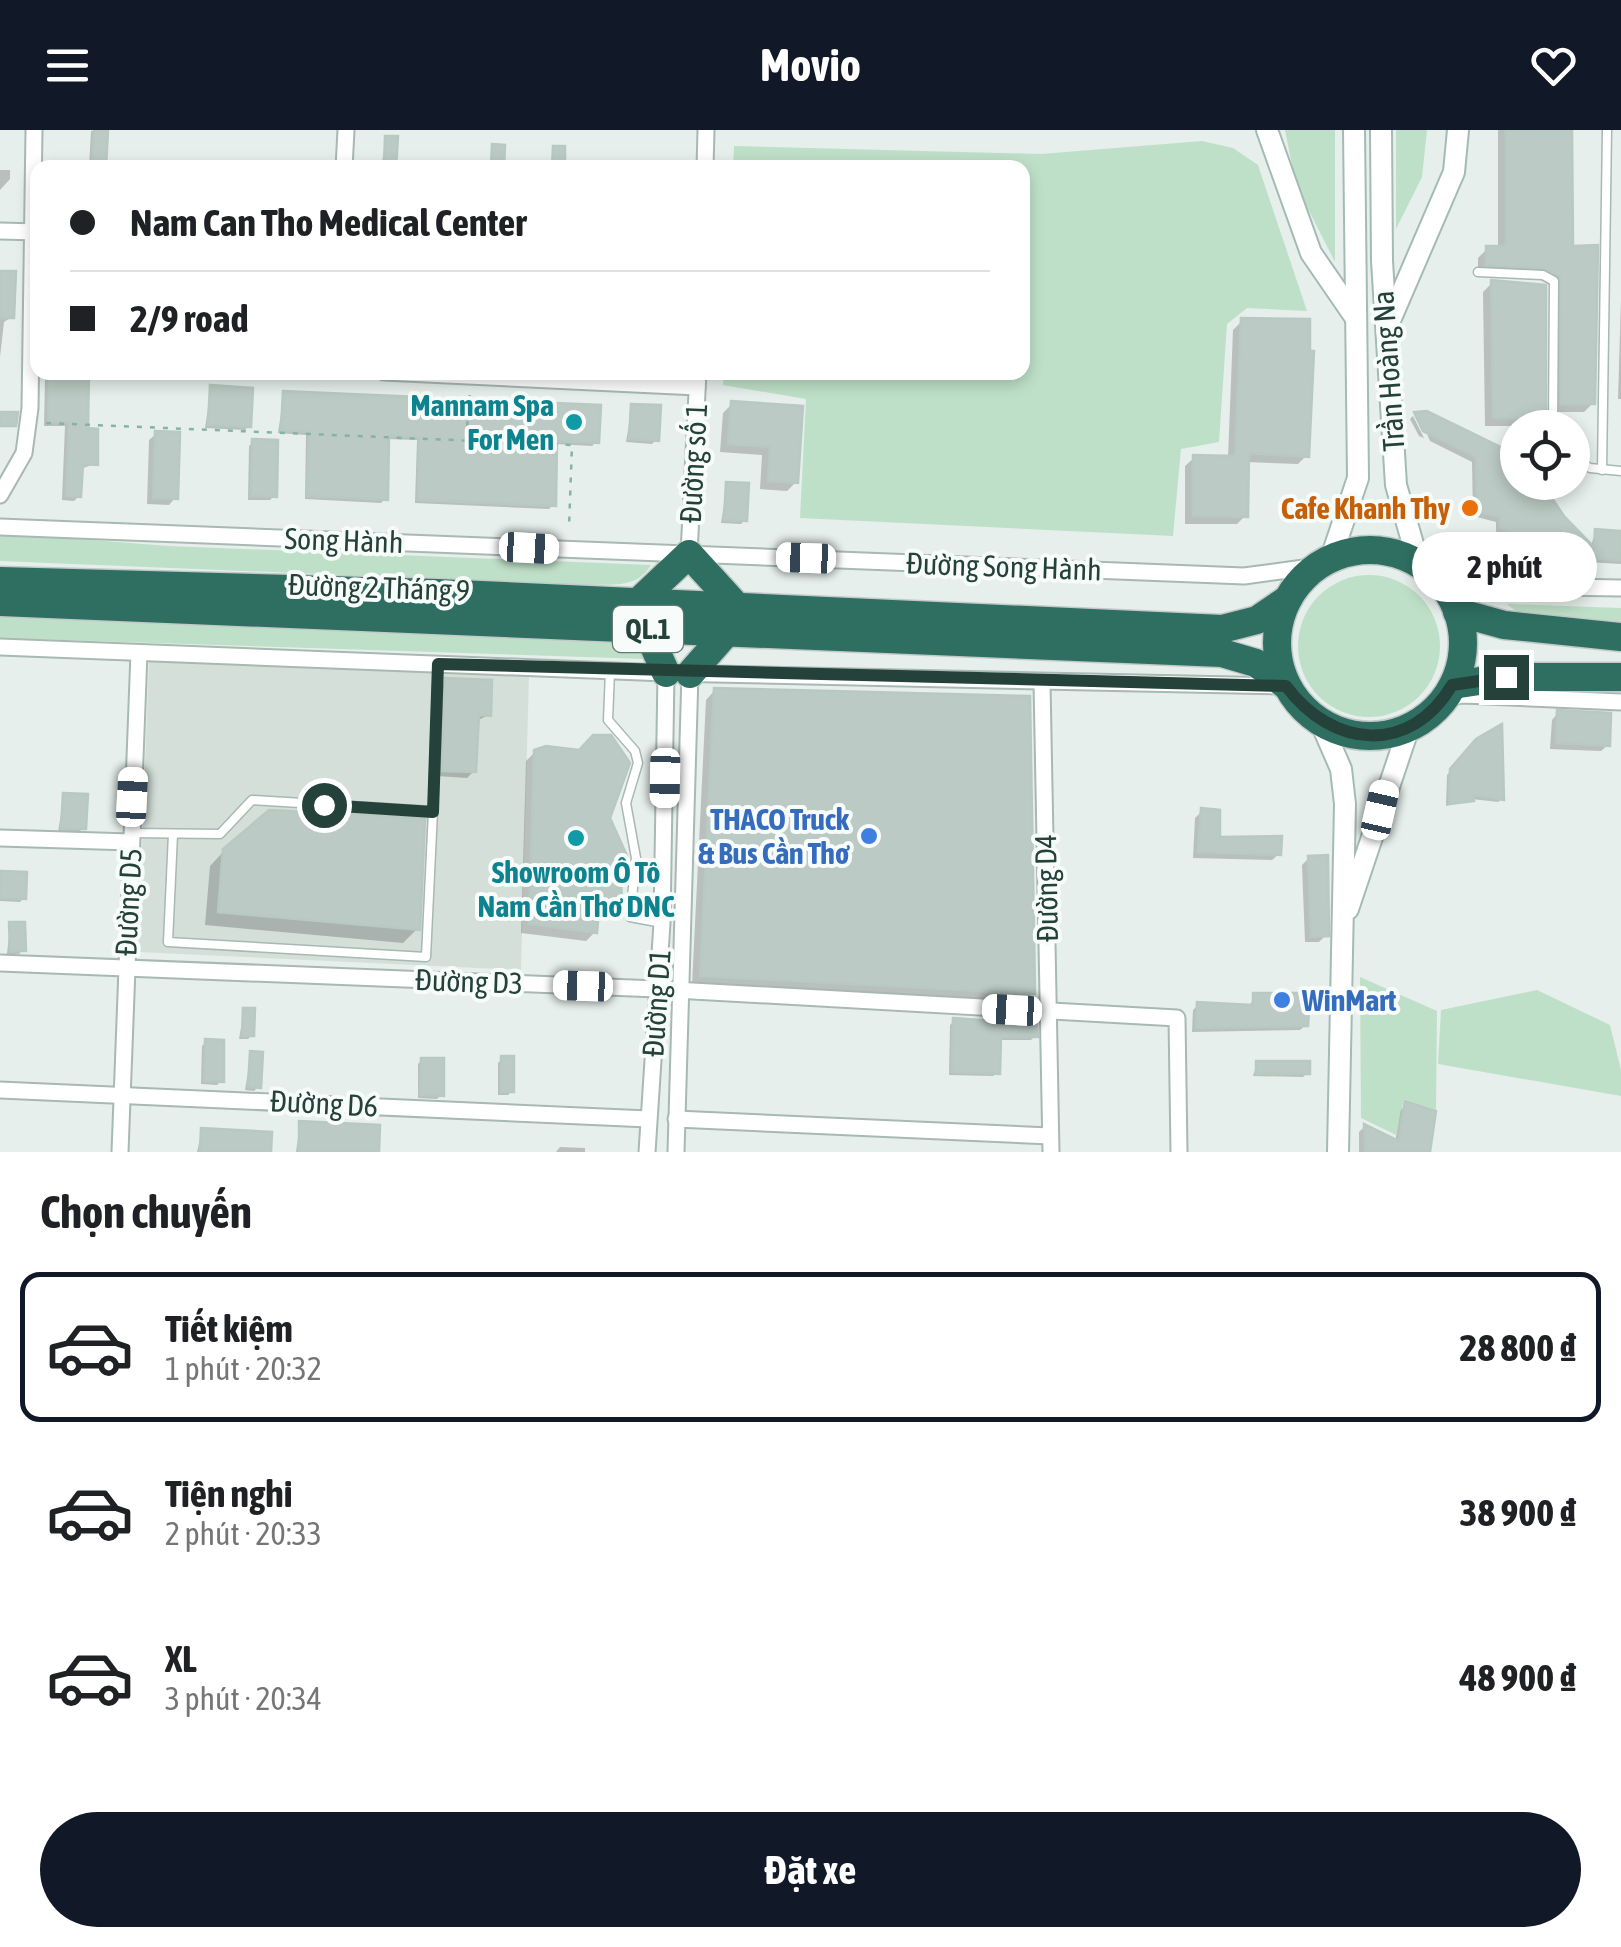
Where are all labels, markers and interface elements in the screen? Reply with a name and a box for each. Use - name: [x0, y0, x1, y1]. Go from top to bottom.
- icon: menu: [40, 38, 95, 93]
- icon: heart: [1526, 38, 1581, 93]
- text: Movio: [760, 39, 861, 91]
- text: Nam Can Tho Medical Center: [130, 201, 527, 244]
- street label: Trần Hoàng Na: [1365, 290, 1411, 452]
- text: 2/9 road: [130, 297, 249, 340]
- place label: Mannam Spa For Men: [410, 388, 554, 456]
- street label: Đường số 1: [673, 402, 713, 524]
- map controls: [1500, 410, 1590, 500]
- button: locate: [1500, 410, 1590, 500]
- marker: Mannam Spa For Men: [563, 411, 585, 433]
- place label: Cafe Khanh Thy: [1281, 491, 1451, 525]
- marker: Cafe Khanh Thy: [1459, 497, 1481, 519]
- street label: Song Hành: [284, 521, 404, 559]
- car: [498, 531, 560, 565]
- callout: 2 phút: [1414, 532, 1598, 602]
- car: [775, 542, 837, 574]
- street label: Đường Song Hành: [906, 546, 1102, 586]
- text: 2 phút: [1467, 548, 1542, 585]
- street label: Đường 2 Tháng 9: [288, 567, 470, 607]
- road number: QL.1: [613, 606, 683, 652]
- route end: [1484, 655, 1529, 700]
- car: [649, 748, 681, 808]
- car: [115, 766, 149, 828]
- car: [1359, 777, 1401, 843]
- route start: [302, 783, 347, 828]
- place label: THACO Truck & Bus Cần Thơ: [699, 802, 850, 870]
- marker: THACO Truck & Bus Cần Thơ: [858, 825, 880, 847]
- marker: Showroom Ô Tô Nam Cần Thơ DNC: [565, 827, 587, 849]
- street label: Đường D4: [1028, 834, 1064, 942]
- street label: Đường D5: [108, 847, 148, 957]
- place label: Showroom Ô Tô Nam Cần Thơ DNC: [478, 855, 675, 923]
- street label: Đường D1: [635, 948, 677, 1058]
- street label: Đường D3: [415, 962, 523, 1000]
- car: [552, 970, 614, 1002]
- place label: WinMart: [1301, 983, 1397, 1017]
- marker: WinMart: [1271, 989, 1293, 1011]
- car: [981, 993, 1043, 1027]
- street label: Đường D6: [269, 1083, 379, 1123]
- text: Chọn chuyến: [40, 1186, 252, 1238]
- icon: car: [45, 1302, 135, 1392]
- text: Tiết kiệm: [165, 1307, 293, 1350]
- text: 28 800 ₫: [1460, 1326, 1576, 1369]
- text: 1 phút · 20:32: [165, 1350, 322, 1387]
- icon: car: [45, 1467, 135, 1557]
- text: Tiện nghi: [165, 1472, 293, 1515]
- text: 38 900 ₫: [1460, 1491, 1576, 1534]
- text: 2 phút · 20:33: [165, 1515, 322, 1552]
- icon: car: [45, 1632, 135, 1722]
- text: XL: [165, 1637, 197, 1680]
- text: 48 900 ₫: [1460, 1656, 1576, 1699]
- text: 3 phút · 20:34: [165, 1680, 322, 1717]
- button: Đặt xe: [40, 1812, 1581, 1927]

